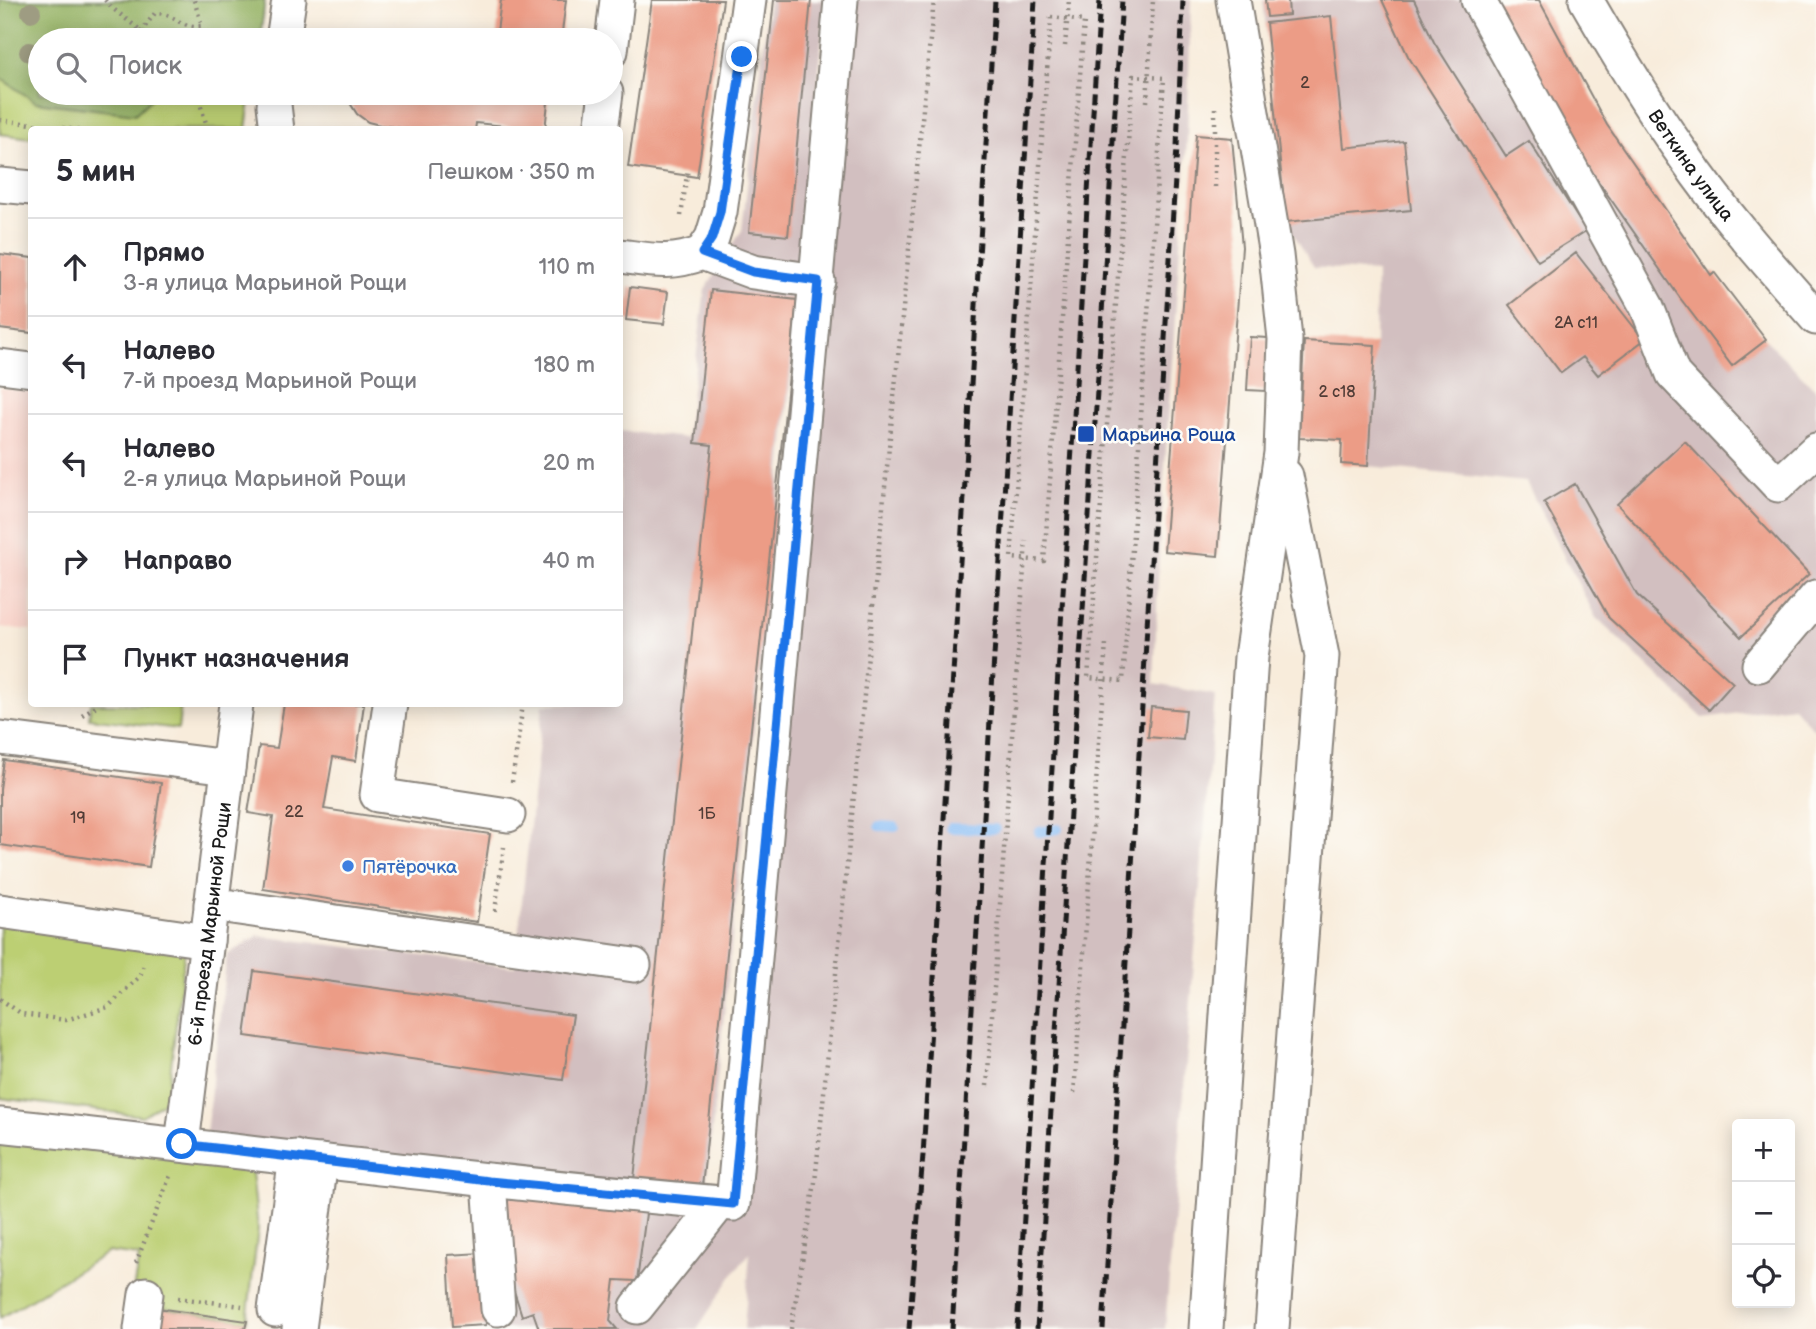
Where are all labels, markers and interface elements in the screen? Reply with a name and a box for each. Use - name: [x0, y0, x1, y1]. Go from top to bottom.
- search box: [28, 28, 623, 105]
- route end: [726, 41, 757, 72]
- icon: search: [52, 48, 90, 86]
- text: Поиск: [108, 51, 182, 82]
- house number: 2: [1300, 74, 1310, 93]
- street label: Веткина улица: [1643, 106, 1738, 226]
- text: 5 мин: [56, 154, 136, 190]
- text: Пешком · 350 m: [427, 158, 595, 186]
- text: Прямо: [123, 238, 205, 269]
- icon: ahead: [56, 248, 94, 286]
- text: 110 m: [538, 253, 595, 281]
- text: 3-я улица Марьиной Рощи: [123, 269, 407, 297]
- house number: 2А с11: [1554, 314, 1598, 333]
- text: Налево: [123, 336, 215, 367]
- icon: left: [56, 346, 94, 384]
- text: 180 m: [534, 351, 595, 379]
- text: 7-й проезд Марьиной Рощи: [123, 367, 417, 395]
- house number: 2 с18: [1318, 383, 1356, 402]
- marker: Марьина Роща: [1076, 424, 1096, 444]
- place label: Марьина Роща: [1102, 424, 1236, 447]
- text: Налево: [123, 434, 215, 465]
- icon: left: [56, 444, 94, 482]
- text: 20 m: [543, 449, 595, 477]
- text: 2-я улица Марьиной Рощи: [123, 465, 406, 493]
- icon: right: [56, 542, 94, 580]
- text: Направо: [123, 546, 232, 577]
- text: 40 m: [542, 547, 595, 575]
- icon: arrive: [56, 640, 94, 678]
- text: Пункт назначения: [123, 644, 349, 675]
- street label: 6-й проезд Марьиной Рощи: [184, 801, 237, 1047]
- house number: 22: [285, 803, 304, 822]
- house number: 1Б: [698, 805, 717, 824]
- house number: 19: [70, 809, 86, 828]
- place label: Пятёрочка: [362, 856, 457, 879]
- marker: Пятёрочка: [340, 858, 356, 874]
- map controls: [1732, 1119, 1795, 1308]
- button: +: [1732, 1119, 1795, 1182]
- route start: [166, 1128, 197, 1159]
- button: −: [1732, 1182, 1795, 1245]
- button: locate: [1732, 1245, 1795, 1308]

